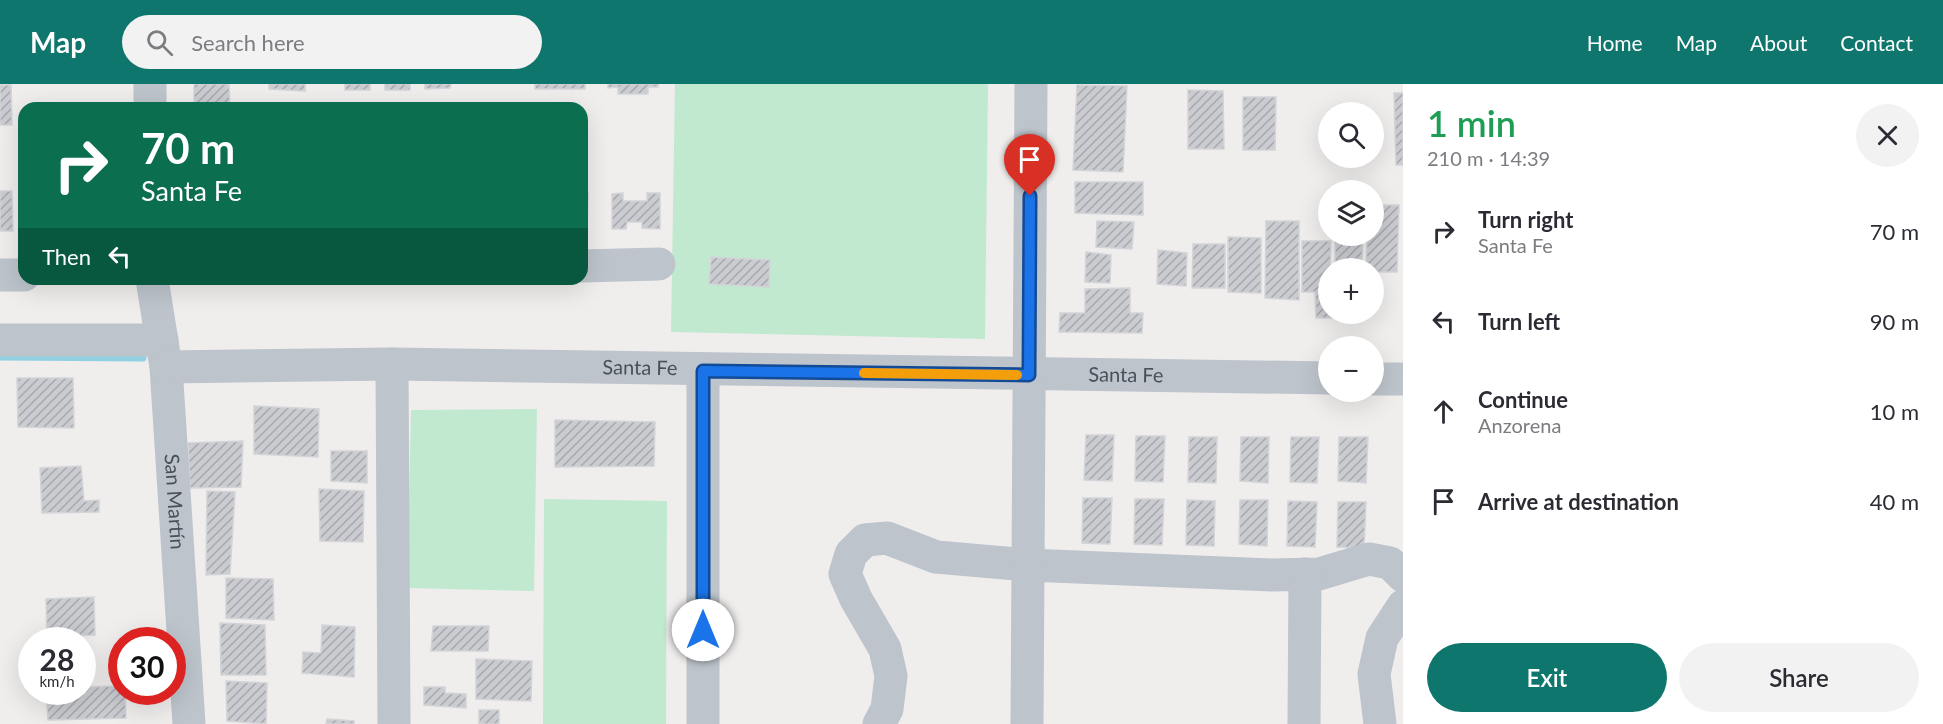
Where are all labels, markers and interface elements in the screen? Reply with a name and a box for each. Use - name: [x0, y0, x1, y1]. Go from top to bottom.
- search box: [122, 15, 542, 69]
- text: Map: [30, 25, 86, 59]
- icon: search: [143, 26, 176, 59]
- text: Search here: [191, 29, 305, 56]
- text: Home: [1587, 30, 1643, 55]
- text: Map: [1676, 30, 1717, 55]
- text: About: [1750, 30, 1807, 55]
- text: Contact: [1840, 30, 1913, 55]
- text: 1 min: [1427, 101, 1516, 145]
- map controls: [1318, 102, 1384, 402]
- button: search: [1318, 102, 1384, 168]
- button: close: [1856, 104, 1919, 167]
- text: 70 m: [141, 123, 235, 173]
- icon: right: [42, 126, 120, 204]
- pin: [1004, 134, 1055, 196]
- icon: arrive: [1013, 143, 1046, 176]
- text: 210 m · 14:39: [1427, 146, 1550, 170]
- text: Santa Fe: [141, 174, 242, 207]
- button: layers: [1318, 180, 1384, 246]
- text: Turn right: [1478, 206, 1573, 233]
- icon: right: [1427, 215, 1460, 248]
- text: 70 m: [1870, 218, 1919, 245]
- text: Santa Fe: [1478, 233, 1553, 257]
- icon: left: [103, 240, 136, 273]
- text: Then: [42, 243, 91, 270]
- button: +: [1318, 258, 1384, 324]
- icon: left: [1427, 305, 1460, 338]
- text: Turn left: [1478, 308, 1560, 335]
- text: 90 m: [1870, 308, 1919, 335]
- button: −: [1318, 336, 1384, 402]
- street label: Santa Fe: [602, 354, 678, 379]
- street label: Santa Fe: [1088, 361, 1164, 387]
- text: Continue: [1478, 386, 1568, 413]
- icon: ahead: [1427, 395, 1460, 428]
- text: 10 m: [1870, 398, 1919, 425]
- text: Anzorena: [1478, 413, 1561, 437]
- street label: San Martín: [161, 453, 191, 550]
- icon: arrive: [1427, 485, 1460, 518]
- text: Arrive at destination: [1478, 488, 1679, 515]
- text: 40 m: [1870, 488, 1919, 515]
- position arrow: [671, 598, 735, 662]
- speed limit sign: 30: [108, 627, 186, 705]
- text: 28: [40, 641, 74, 677]
- button: Exit: [1427, 643, 1667, 712]
- button: Share: [1679, 643, 1919, 712]
- text: km/h: [39, 672, 75, 690]

